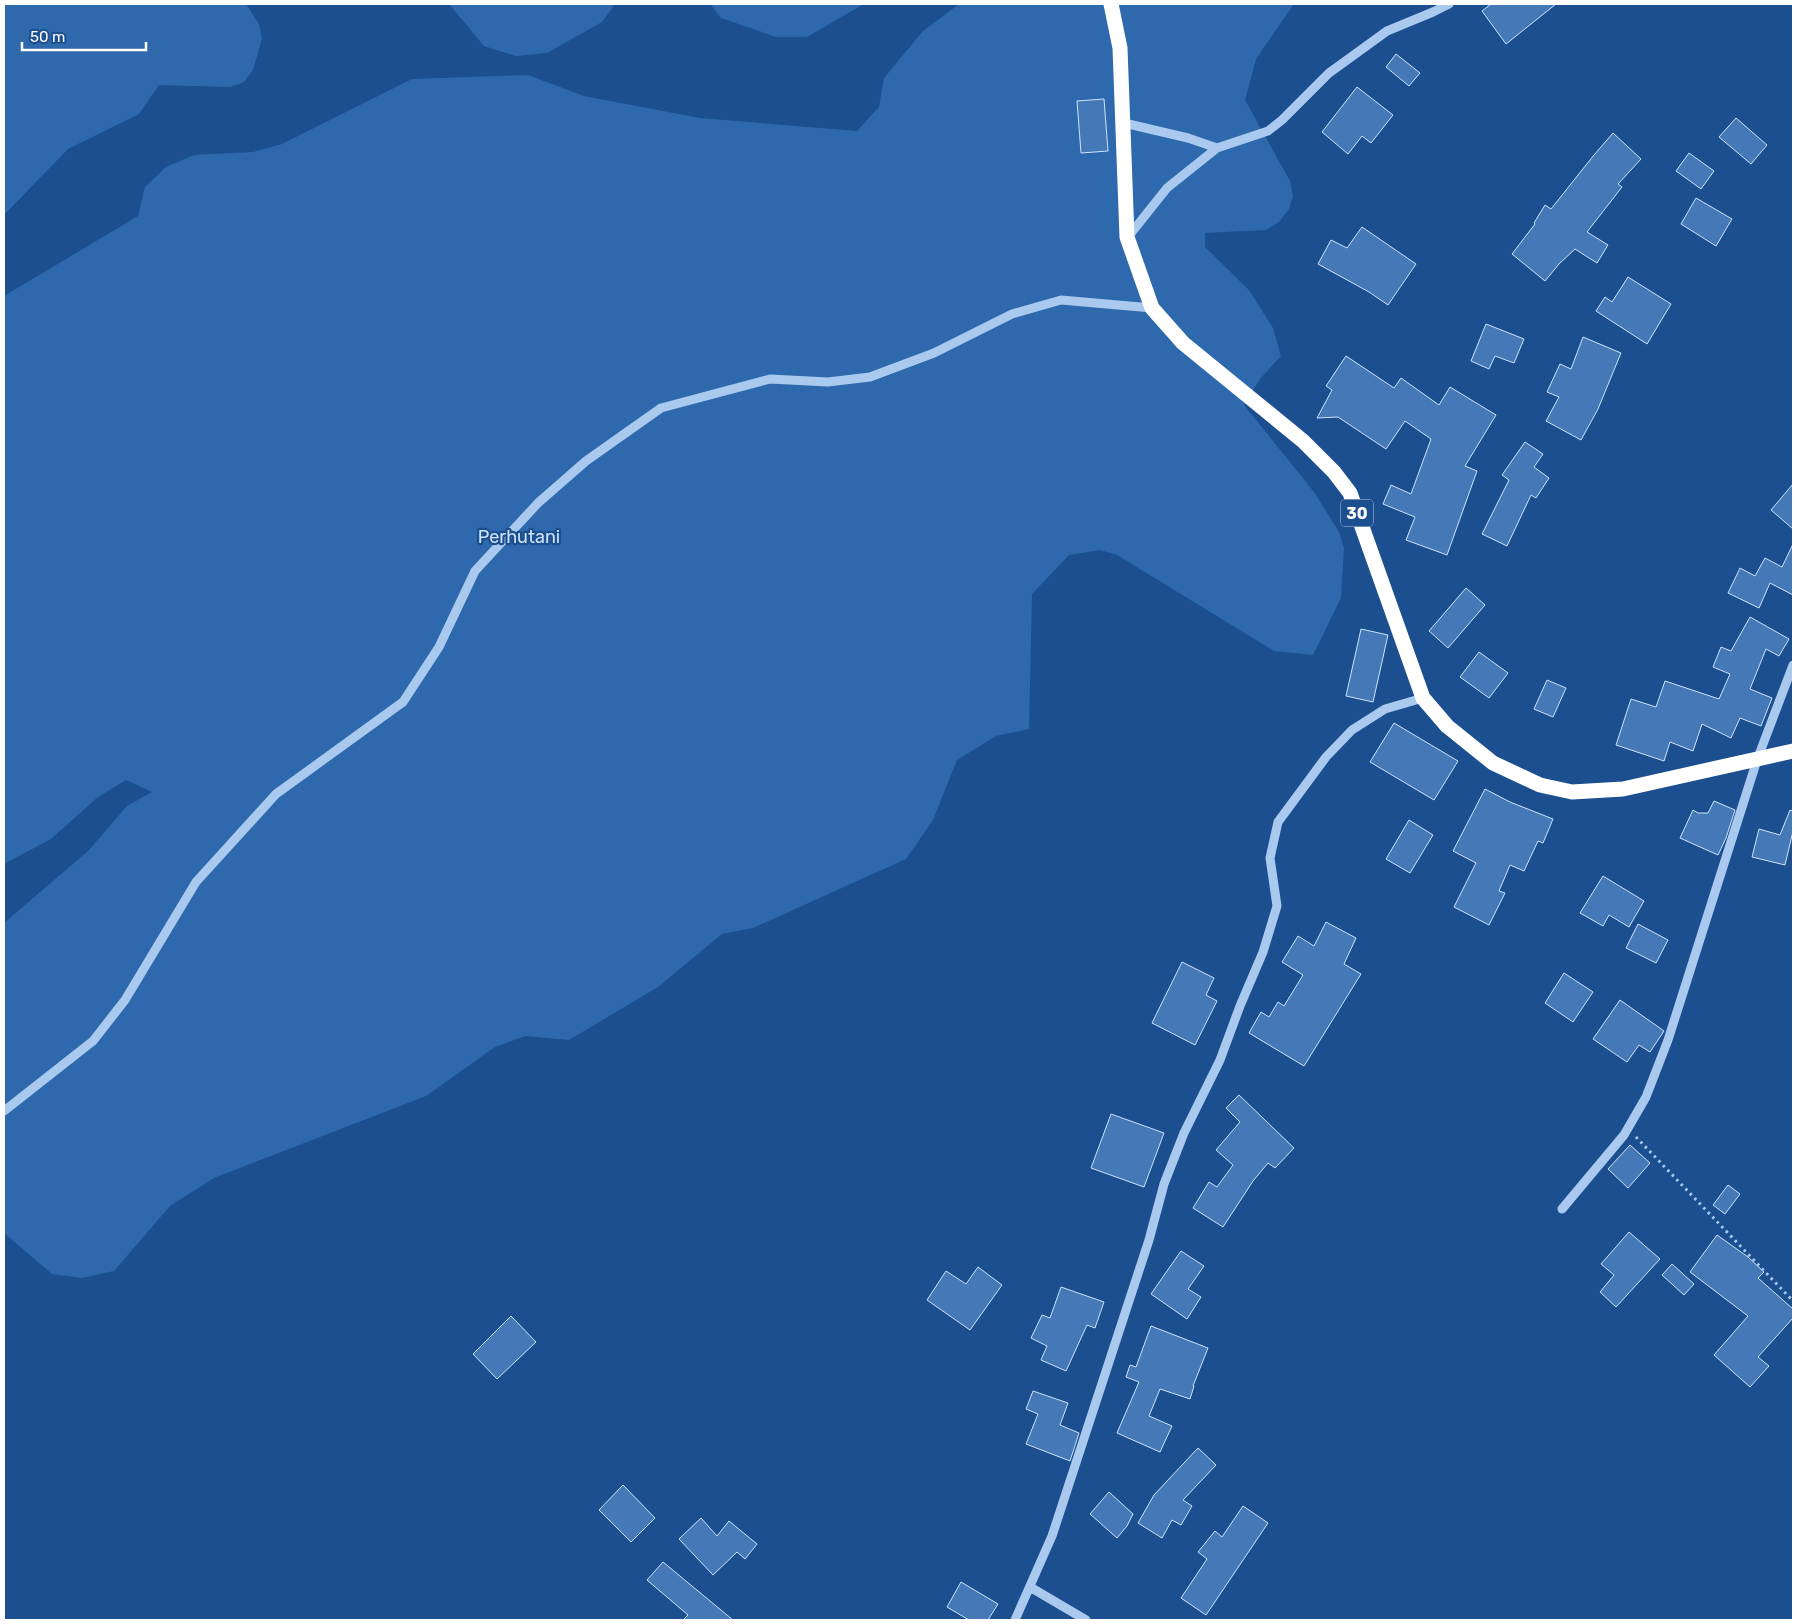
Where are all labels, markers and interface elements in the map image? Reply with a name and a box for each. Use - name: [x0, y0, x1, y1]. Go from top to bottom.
- scale bar: [22, 20, 146, 52]
- text: 50 m: [30, 28, 65, 46]
- road number: 30: [1341, 499, 1373, 526]
- park label: Perhutani: [478, 526, 560, 548]

